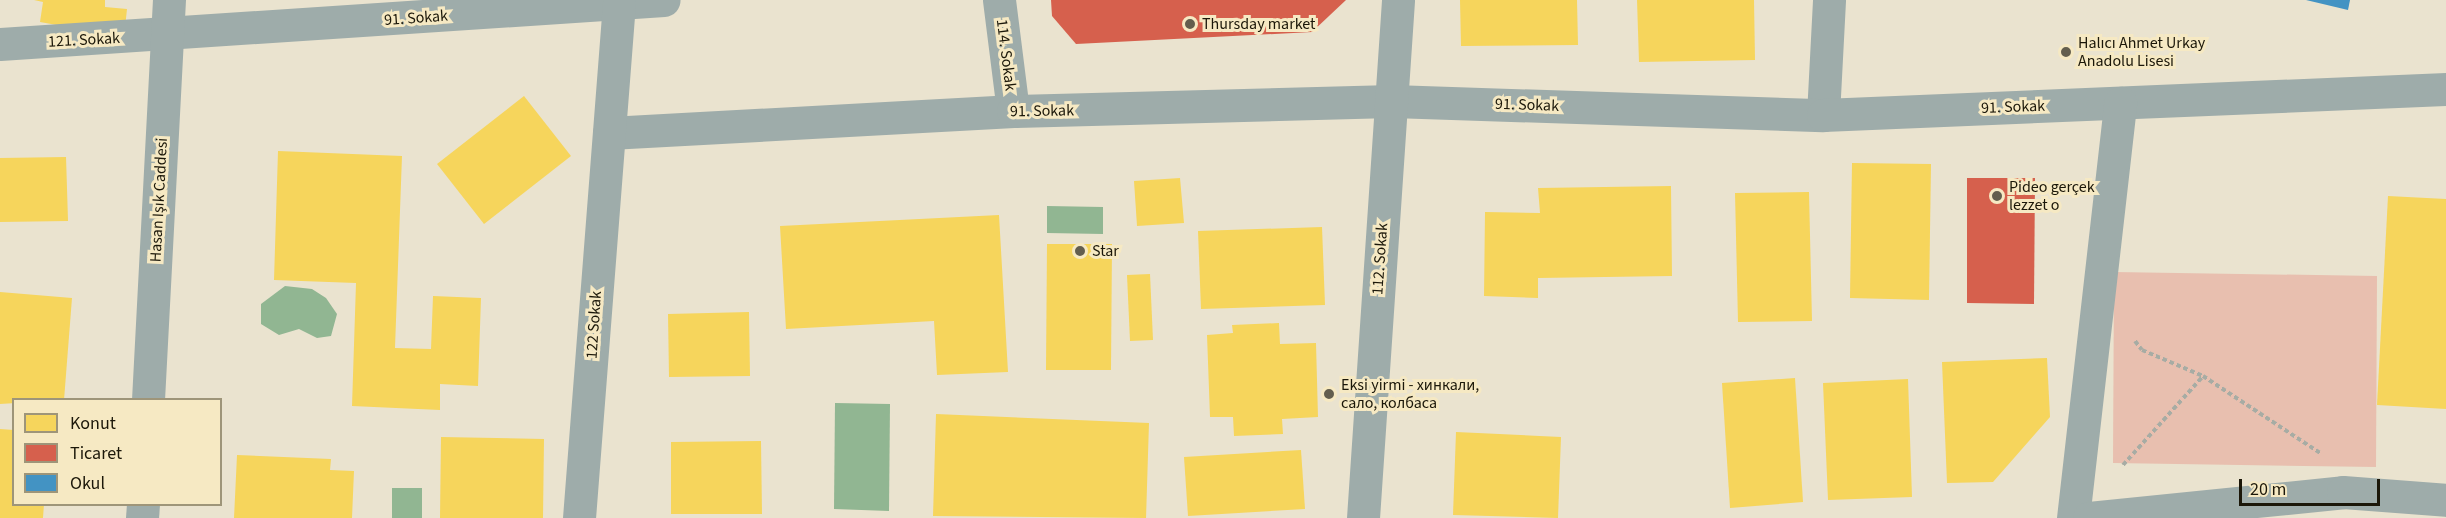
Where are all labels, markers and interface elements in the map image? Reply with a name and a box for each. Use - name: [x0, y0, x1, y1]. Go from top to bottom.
- street label: 91. Sokak: [383, 6, 449, 30]
- place label: Thursday market: [1202, 14, 1315, 34]
- marker: Thursday market: [1183, 17, 1197, 31]
- street label: 114. Sokak: [992, 18, 1020, 92]
- street label: 121. Sokak: [48, 29, 120, 51]
- place label: Halıcı Ahmet Urkay Anadolu Lisesi: [2078, 33, 2205, 71]
- marker: Halıcı Ahmet Urkay Anadolu Lisesi: [2059, 45, 2073, 59]
- street label: 91. Sokak: [1495, 94, 1559, 116]
- street label: 91. Sokak: [1981, 96, 2045, 118]
- street label: 91. Sokak: [1010, 101, 1074, 121]
- street label: Hasan Işık Caddesi: [146, 137, 172, 263]
- place label: Pideo gerçek lezzet o: [2009, 177, 2095, 215]
- marker: Pideo gerçek lezzet o: [1990, 189, 2004, 203]
- street label: 112. Sokak: [1368, 222, 1392, 296]
- place label: Star: [1092, 241, 1119, 261]
- marker: Star: [1073, 244, 1087, 258]
- street label: 122 Sokak: [582, 290, 606, 360]
- place label: Eksi yirmi - хинкали, сало, колбаса: [1341, 375, 1479, 413]
- marker: Eksi yirmi - хинкали, сало, колбаса: [1322, 387, 1336, 401]
- legend: [12, 398, 222, 506]
- text: Konut: [70, 411, 116, 436]
- text: Ticaret: [70, 441, 122, 466]
- scale bar: [2242, 467, 2383, 505]
- text: Okul: [70, 471, 105, 496]
- text: 20 m: [2250, 477, 2286, 502]

